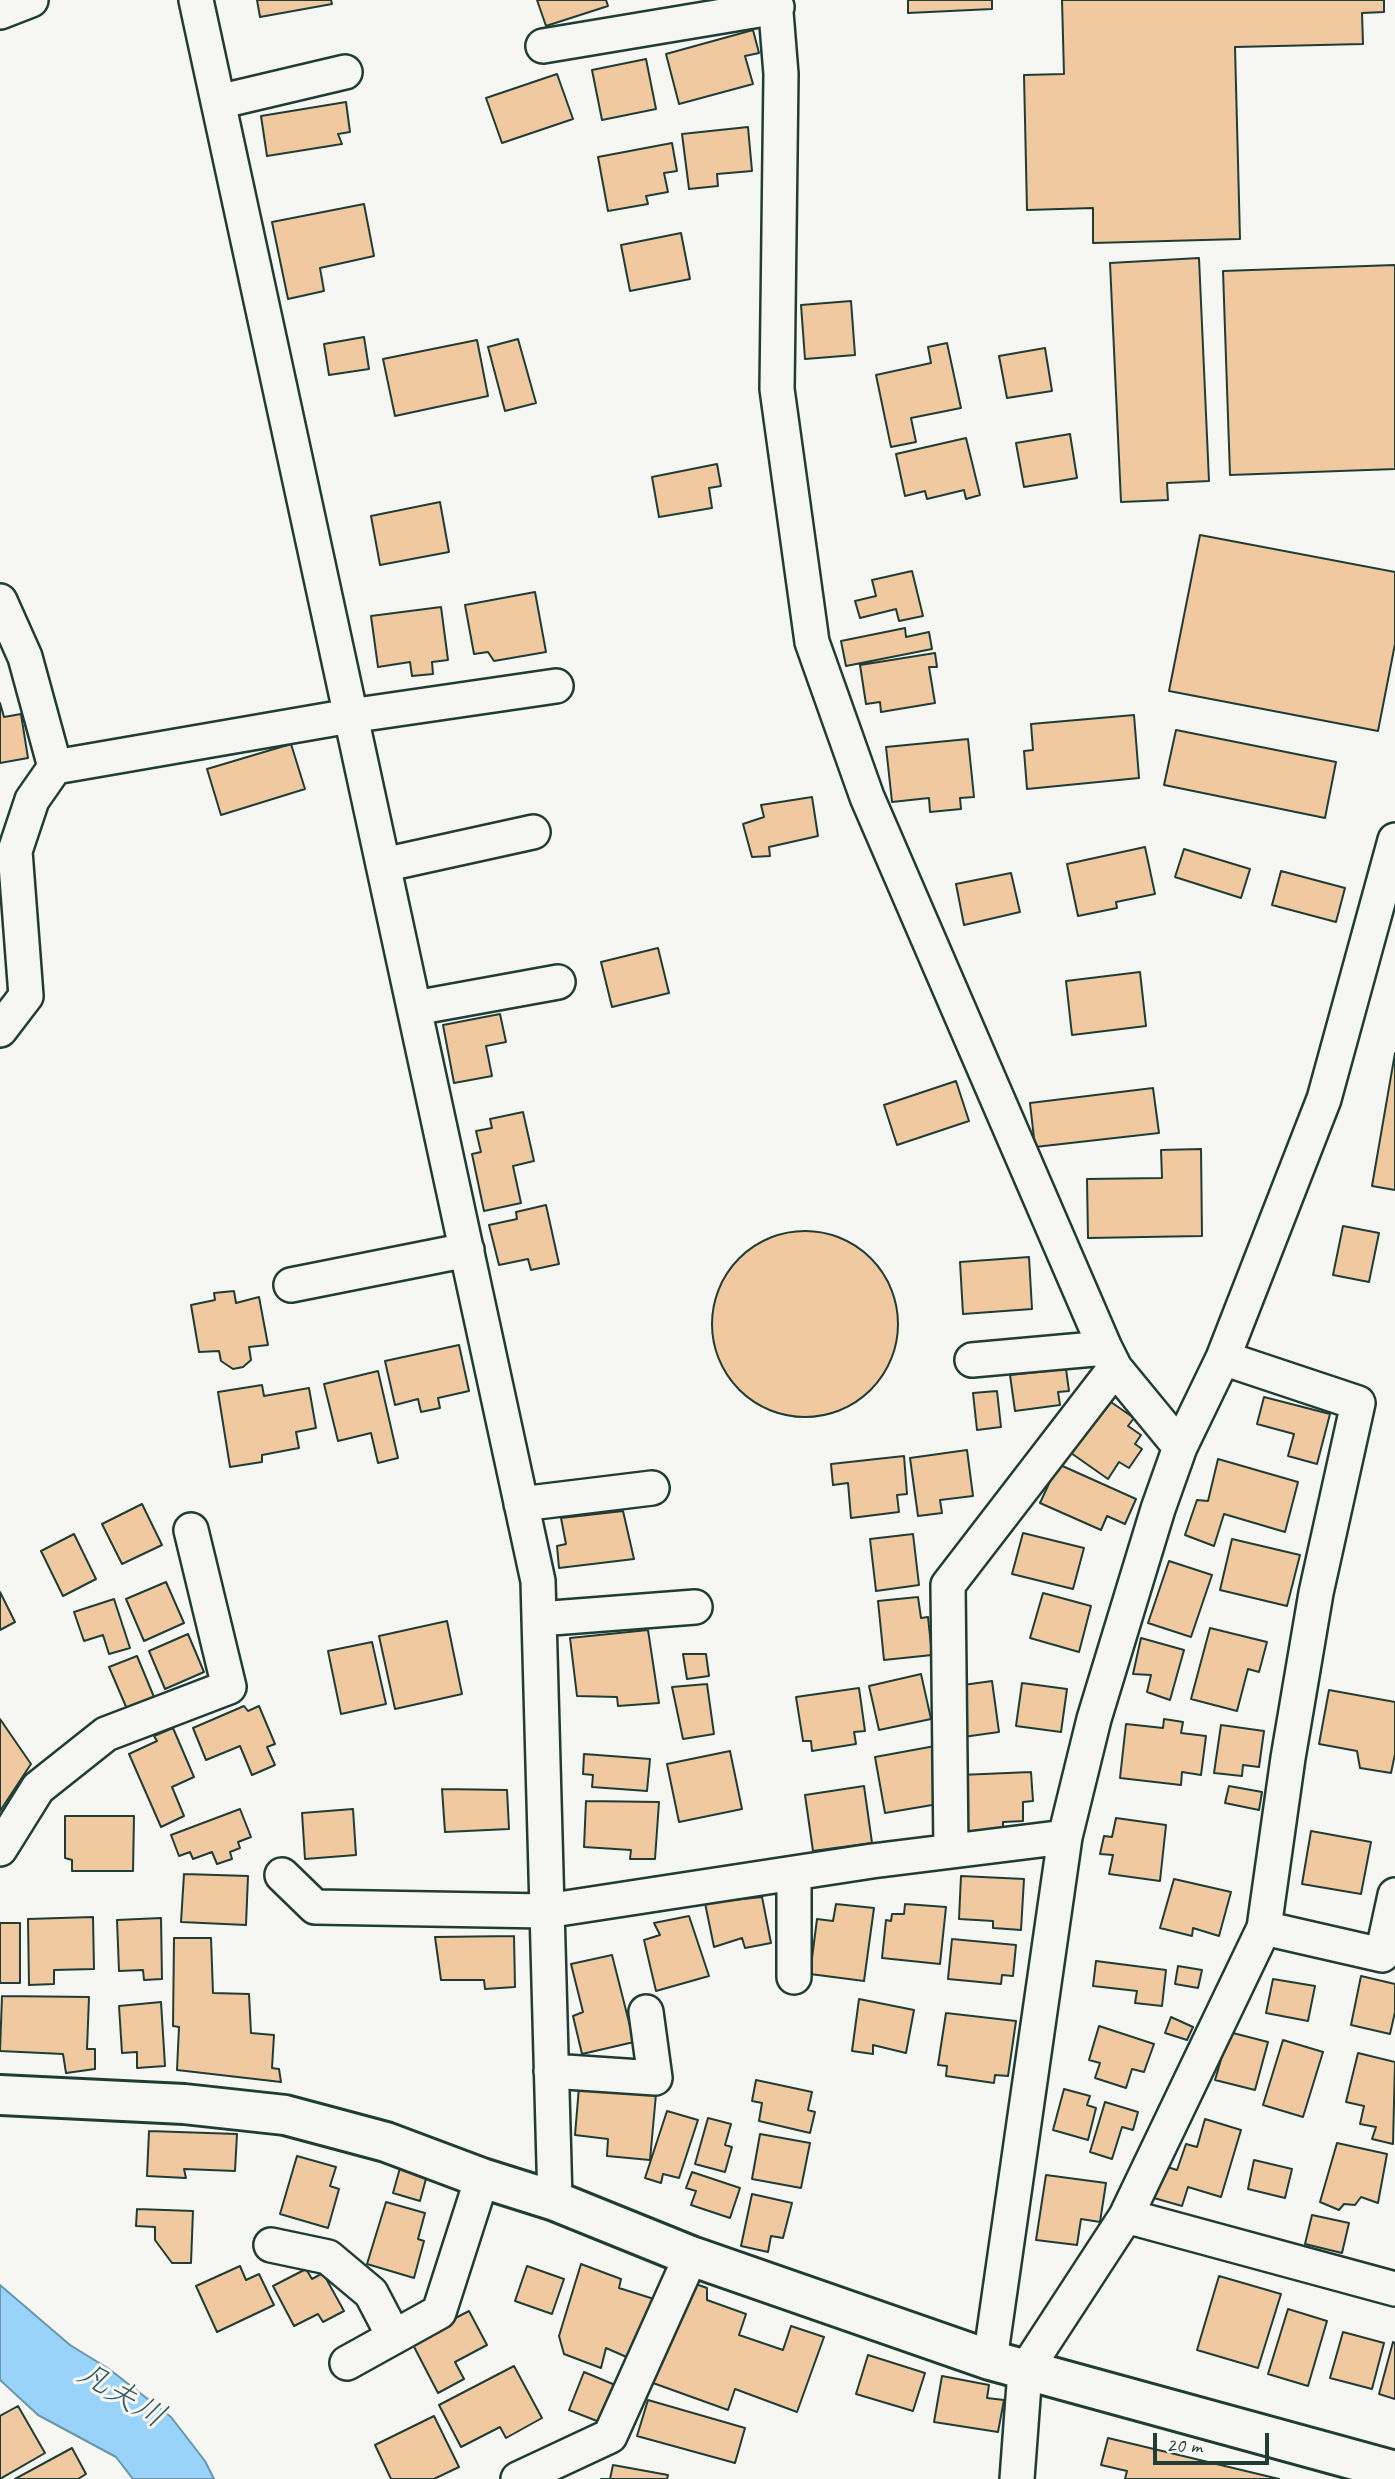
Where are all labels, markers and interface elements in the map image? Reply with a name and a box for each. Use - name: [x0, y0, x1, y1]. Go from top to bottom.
- water label: 凡夫川: [70, 2355, 172, 2437]
- scale bar: [1157, 2420, 1272, 2464]
- text: 20 m: [1166, 2432, 1202, 2458]

